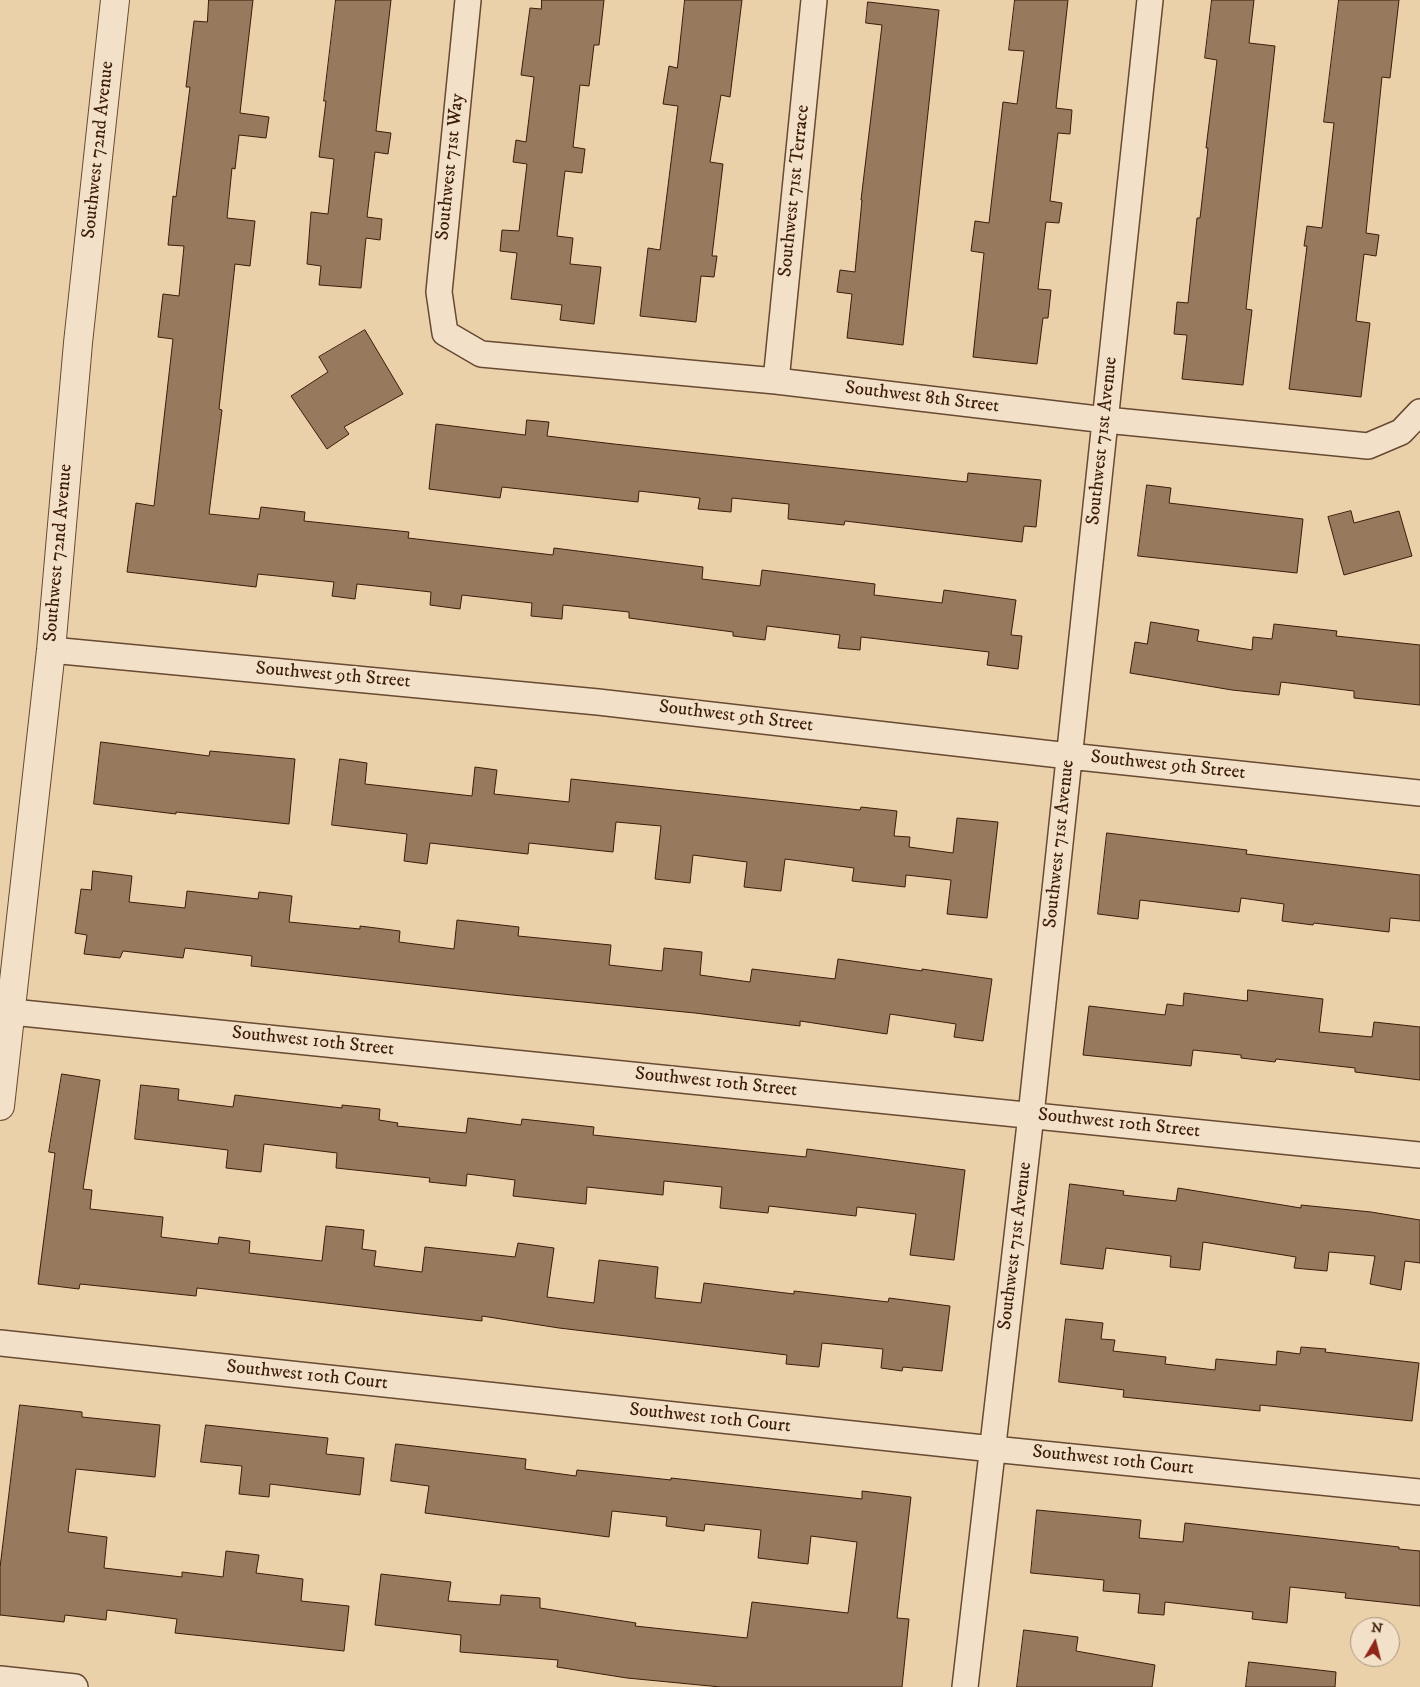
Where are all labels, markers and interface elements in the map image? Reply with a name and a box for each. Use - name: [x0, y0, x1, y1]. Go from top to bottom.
- street label: Southwest 72nd Avenue: [78, 60, 120, 240]
- street label: Southwest 71st Way: [432, 92, 470, 242]
- street label: Southwest 71st Terrace: [775, 104, 815, 278]
- street label: Southwest 71st Avenue: [1083, 356, 1123, 526]
- street label: Southwest 8th Street: [844, 377, 1000, 419]
- street label: Southwest 72nd Avenue: [40, 463, 78, 643]
- street label: Southwest 9th Street: [255, 658, 411, 694]
- street label: Southwest 9th Street: [658, 696, 814, 738]
- street label: Southwest 9th Street: [1090, 747, 1246, 785]
- street label: Southwest 71st Avenue: [1040, 759, 1080, 929]
- street label: Southwest 10th Street: [231, 1022, 395, 1062]
- street label: Southwest 10th Street: [634, 1063, 798, 1103]
- street label: Southwest 10th Street: [1037, 1104, 1201, 1144]
- street label: Southwest 71st Avenue: [994, 1161, 1038, 1331]
- street label: Southwest 10th Court: [225, 1356, 389, 1396]
- street label: Southwest 10th Court: [628, 1399, 792, 1439]
- street label: Southwest 10th Court: [1031, 1441, 1195, 1481]
- north arrow: [1350, 1617, 1400, 1667]
- text: N: [1370, 1618, 1384, 1638]

